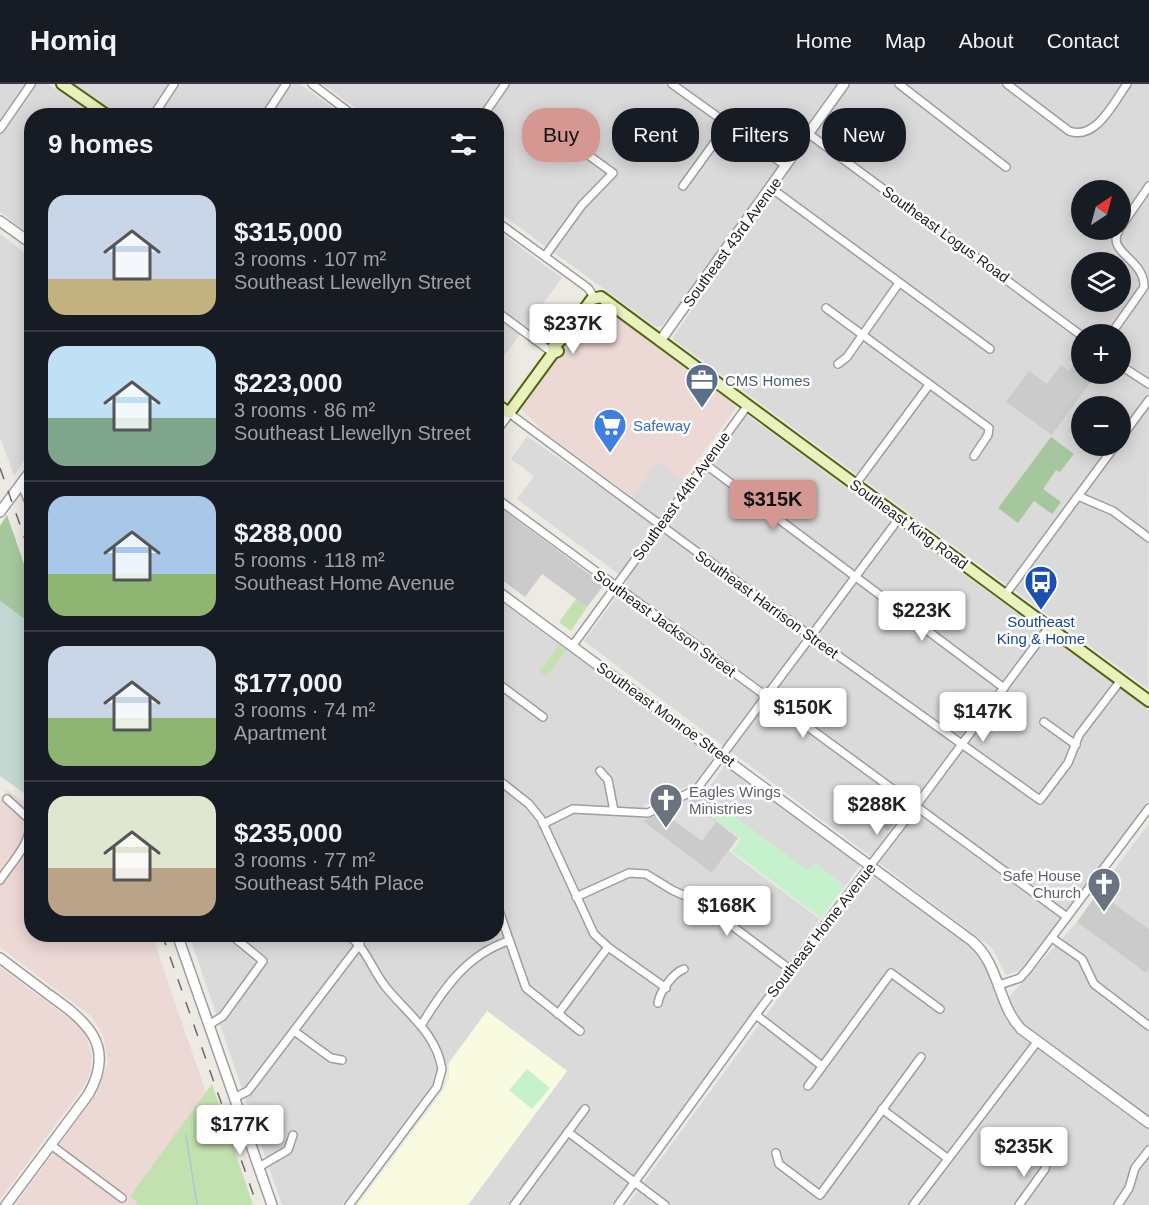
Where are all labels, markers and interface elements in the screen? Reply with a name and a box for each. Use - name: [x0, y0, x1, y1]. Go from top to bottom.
- text: Homiq: [30, 25, 117, 56]
- text: Home: [796, 29, 852, 52]
- text: Map: [885, 29, 926, 52]
- text: About: [959, 29, 1014, 52]
- text: Contact: [1047, 29, 1119, 52]
- chip: Buy: [522, 108, 600, 162]
- chip: Rent: [612, 108, 699, 162]
- chip: Filters: [711, 108, 810, 162]
- chip: New: [822, 108, 906, 162]
- icon: filters: [447, 128, 480, 161]
- text: 9 homes: [48, 129, 154, 159]
- street label: Southeast 43rd Avenue: [679, 174, 785, 310]
- north arrow: [1071, 180, 1131, 240]
- map controls: [1071, 180, 1131, 456]
- street label: Southeast Logus Road: [879, 182, 1013, 286]
- text: $315,000: [234, 217, 342, 247]
- icon: home: [96, 219, 168, 291]
- text: 3 rooms · 107 m²: [234, 248, 386, 270]
- button: layers: [1071, 252, 1131, 312]
- text: Southeast Llewellyn Street: [234, 271, 471, 293]
- pin: $237K: [531, 304, 615, 355]
- text: $237K: [544, 312, 602, 334]
- button: +: [1071, 324, 1131, 384]
- office icon: CMS Homes: [684, 362, 720, 409]
- text: $223,000: [234, 368, 342, 398]
- icon: home: [96, 370, 168, 442]
- place label: CMS Homes: [725, 372, 810, 389]
- button: −: [1071, 396, 1131, 456]
- text: 3 rooms · 86 m²: [234, 399, 375, 421]
- supermarket icon: Safeway: [592, 407, 628, 454]
- place label: Safeway: [633, 417, 691, 434]
- text: Southeast Llewellyn Street: [234, 422, 471, 444]
- street label: Southeast 44th Avenue: [629, 428, 733, 564]
- street label: Southeast King Road: [847, 475, 971, 573]
- pin: $315K: [731, 480, 815, 531]
- text: $315K: [744, 488, 802, 510]
- text: $288,000: [234, 518, 342, 548]
- icon: home: [96, 520, 168, 592]
- street label: Southeast Harrison Street: [692, 546, 842, 662]
- text: 5 rooms · 118 m²: [234, 549, 385, 571]
- bus stop icon: Southeast King & Home: [1023, 564, 1059, 611]
- street label: Southeast Jackson Street: [591, 566, 740, 681]
- text: Southeast Home Avenue: [234, 572, 455, 594]
- pin: $223K: [880, 591, 964, 642]
- text: $223K: [893, 599, 951, 621]
- place label: Southeast King & Home: [997, 613, 1085, 647]
- street label: Southeast Monroe Street: [594, 658, 739, 770]
- text: $177,000: [234, 668, 342, 698]
- icon: home: [96, 670, 168, 742]
- pin: $150K: [761, 688, 845, 739]
- pin: $147K: [941, 692, 1025, 743]
- text: $150K: [774, 696, 832, 718]
- text: 3 rooms · 74 m²: [234, 699, 375, 721]
- text: $147K: [954, 700, 1012, 722]
- text: Apartment: [234, 722, 326, 744]
- church icon: Eagles Wings Ministries: [648, 782, 684, 829]
- place label: Eagles Wings Ministries: [689, 783, 781, 817]
- pin: $288K: [835, 785, 919, 836]
- text: $288K: [848, 793, 906, 815]
- text: $235,000: [234, 818, 342, 848]
- icon: home: [96, 820, 168, 892]
- text: 3 rooms · 77 m²: [234, 849, 375, 871]
- street label: Southeast Home Avenue: [763, 859, 879, 1001]
- church icon: Safe House Church: [1086, 866, 1122, 913]
- place label: Safe House Church: [1003, 867, 1081, 901]
- text: Southeast 54th Place: [234, 872, 424, 894]
- pin: $168K: [685, 886, 769, 937]
- text: $168K: [698, 894, 756, 916]
- pin: $177K: [198, 1105, 282, 1156]
- text: $177K: [211, 1113, 269, 1135]
- pin: $235K: [982, 1127, 1066, 1178]
- text: $235K: [995, 1135, 1053, 1157]

